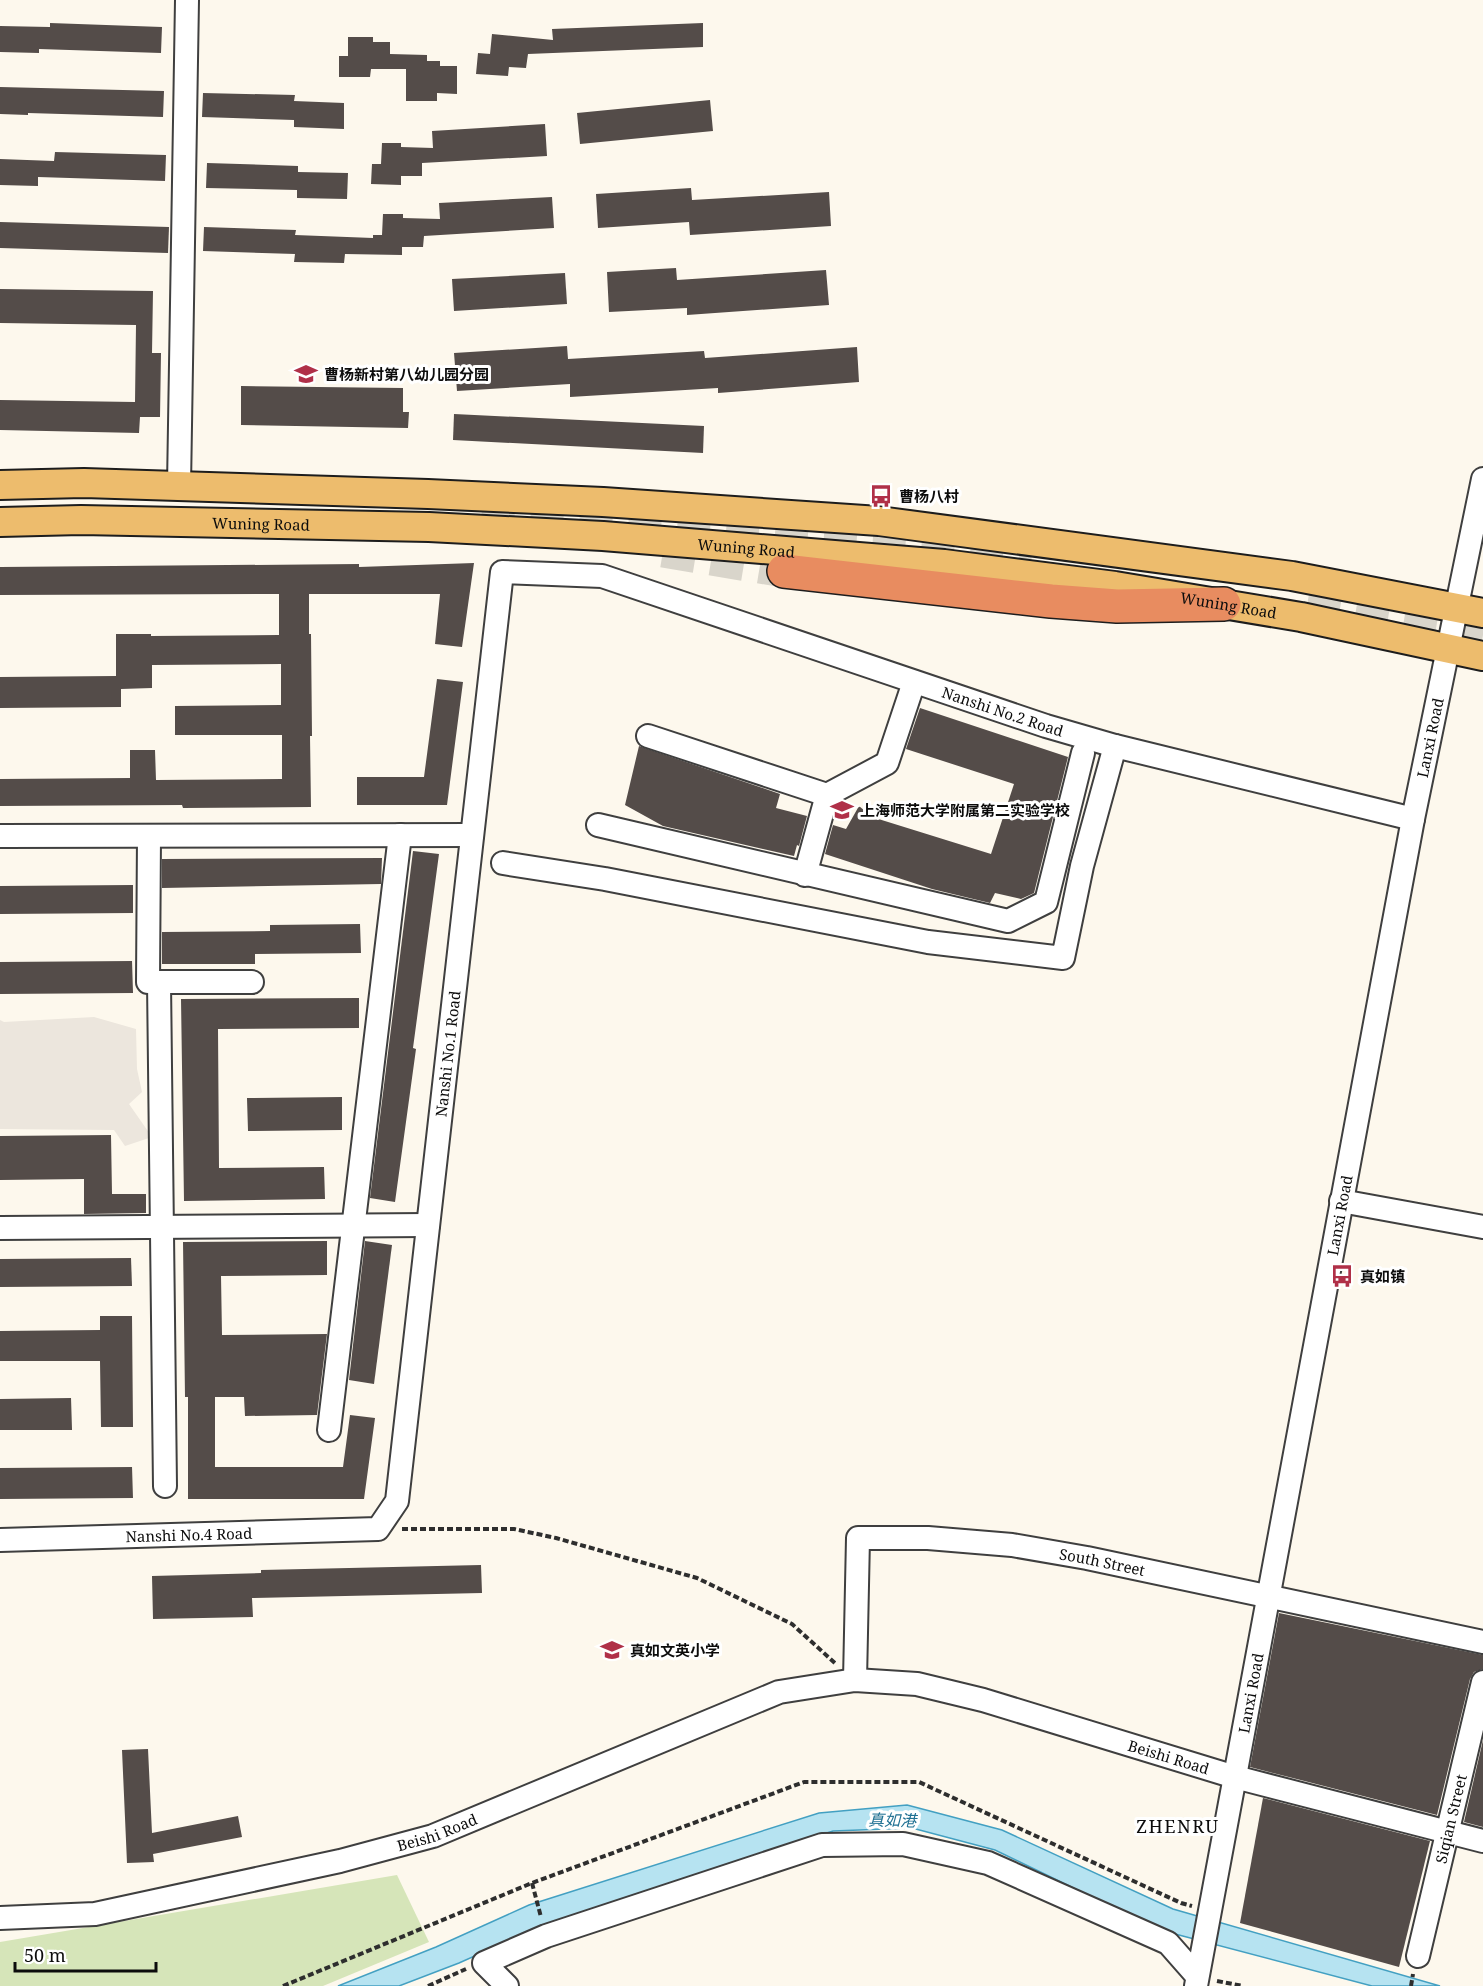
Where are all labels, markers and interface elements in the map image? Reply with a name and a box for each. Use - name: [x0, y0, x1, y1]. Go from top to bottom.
- school or university icon: 曹杨新村第八幼儿园分园: [293, 361, 319, 387]
- place label: 曹杨新村第八幼儿园分园: [324, 364, 489, 384]
- bus stop icon: 曹杨八村: [868, 483, 894, 509]
- place label: 曹杨八村: [899, 486, 959, 506]
- street label: Wuning Road: [212, 513, 310, 535]
- street label: Wuning Road: [697, 534, 796, 562]
- street label: Wuning Road: [1179, 587, 1278, 623]
- street label: Nanshi No.2 Road: [939, 682, 1066, 741]
- street label: Lanxi Road: [1412, 696, 1448, 779]
- school or university icon: 上海师范大学附属第二实验学校: [829, 797, 855, 823]
- place label: 上海师范大学附属第二实验学校: [860, 800, 1070, 820]
- street label: Nanshi No.1 Road: [430, 990, 465, 1118]
- street label: Lanxi Road: [1322, 1174, 1357, 1257]
- bus stop icon: 真如镇: [1329, 1263, 1355, 1289]
- place label: 真如镇: [1360, 1266, 1405, 1286]
- street label: Nanshi No.4 Road: [125, 1523, 253, 1546]
- street label: South Street: [1058, 1543, 1147, 1580]
- school or university icon: 真如文英小学: [599, 1637, 625, 1663]
- place label: 真如文英小学: [630, 1640, 720, 1660]
- street label: Lanxi Road: [1233, 1651, 1268, 1735]
- street label: Beishi Road: [1126, 1735, 1212, 1779]
- street label: Siqian Street: [1430, 1772, 1471, 1865]
- street label: Beishi Road: [395, 1809, 480, 1855]
- water label: 真如港: [868, 1809, 918, 1831]
- district label: ZHENRU: [1136, 1814, 1220, 1838]
- scale bar: [15, 1935, 156, 1973]
- text: 50 m: [24, 1943, 66, 1967]

